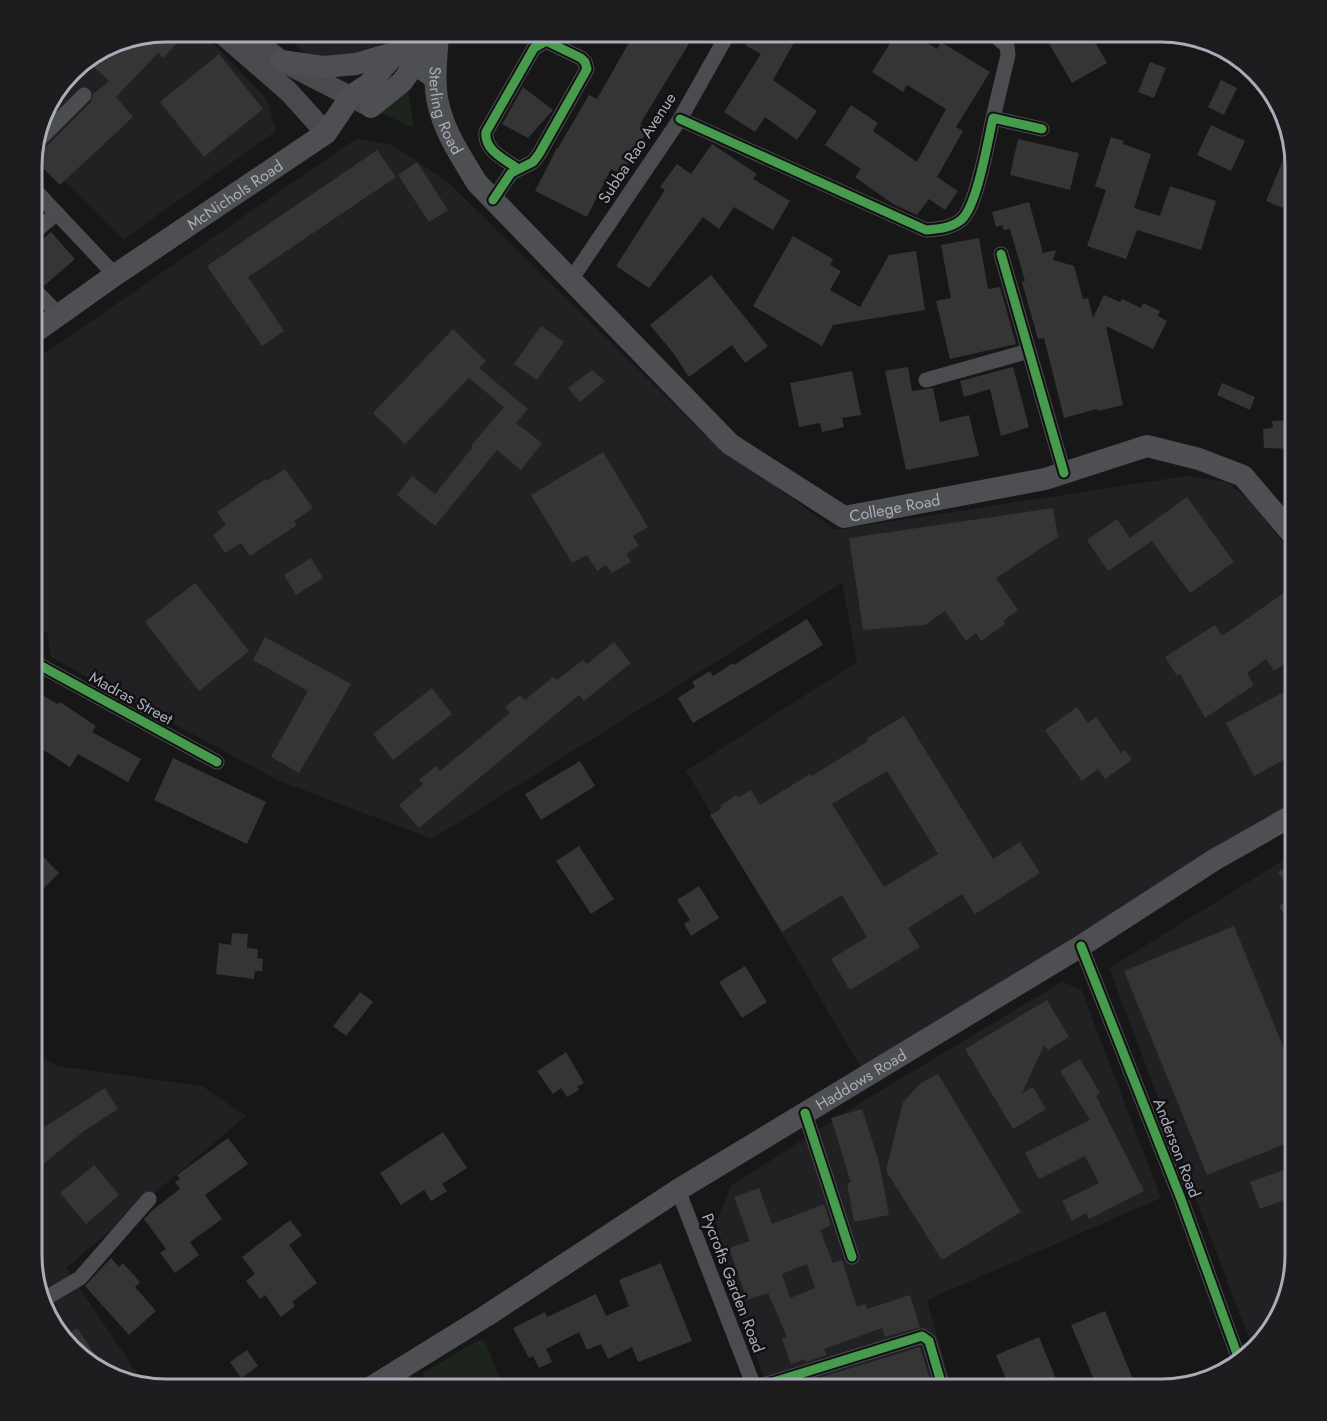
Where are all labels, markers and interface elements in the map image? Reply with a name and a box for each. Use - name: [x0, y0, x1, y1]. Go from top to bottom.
- street label: Sterling Road: [424, 66, 469, 159]
- street label: Subba Rao Avenue: [593, 88, 681, 208]
- street label: McNichols Road: [182, 154, 287, 235]
- street label: College Road: [847, 488, 942, 527]
- street label: Madras Street: [85, 666, 177, 731]
- street label: Haddows Road: [811, 1043, 911, 1116]
- street label: Anderson Road: [1147, 1095, 1207, 1201]
- street label: Pycrofts Garden Road: [696, 1210, 770, 1356]

